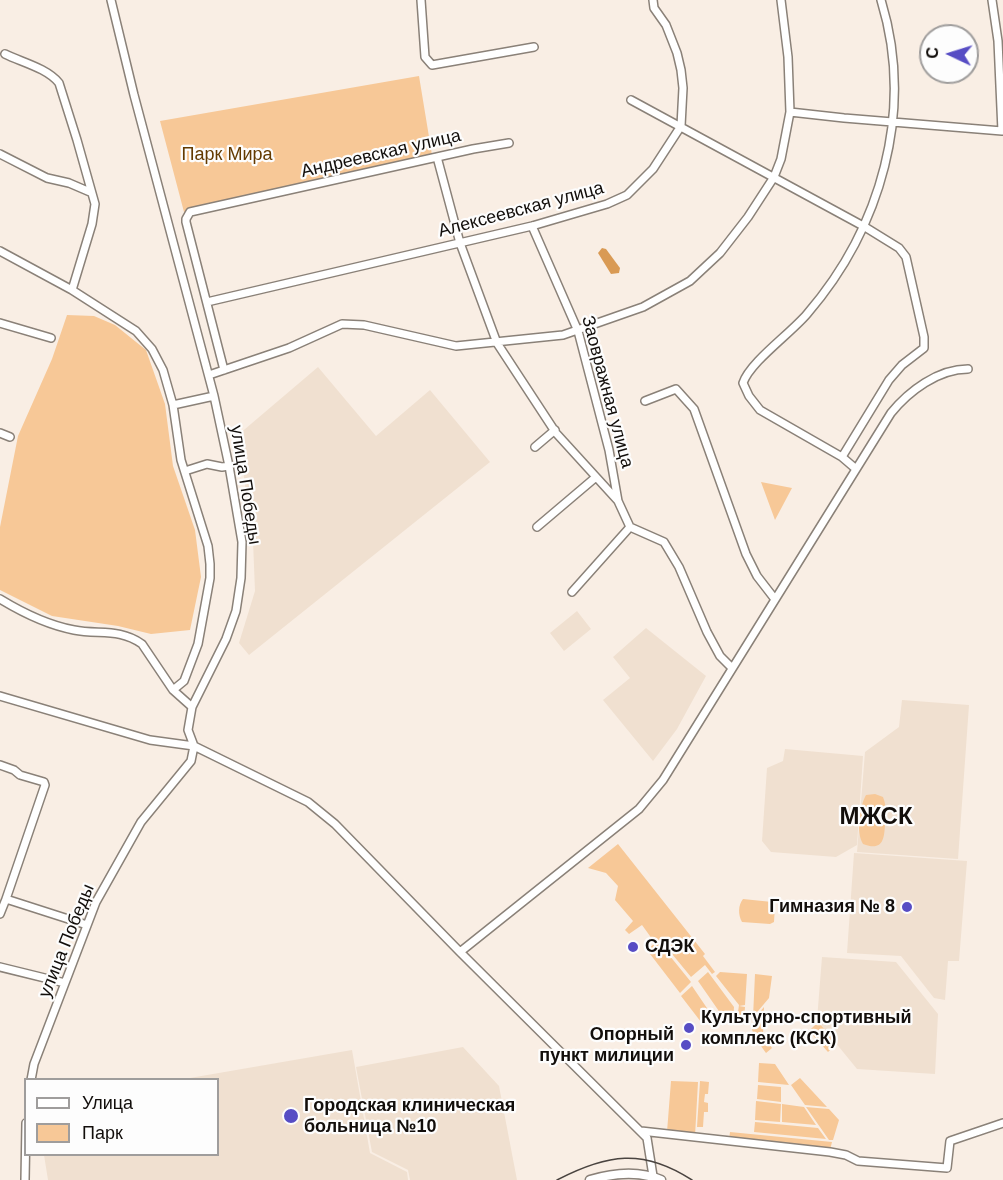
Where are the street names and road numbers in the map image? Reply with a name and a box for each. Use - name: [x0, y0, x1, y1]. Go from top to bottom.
- street label: Андреевская улица: [299, 125, 463, 183]
- street label: Алексеевская улица: [436, 178, 606, 242]
- street label: Заовражная улица: [576, 314, 638, 470]
- street label: улица Победы: [225, 424, 265, 546]
- street label: улица Победы: [34, 881, 100, 1001]

